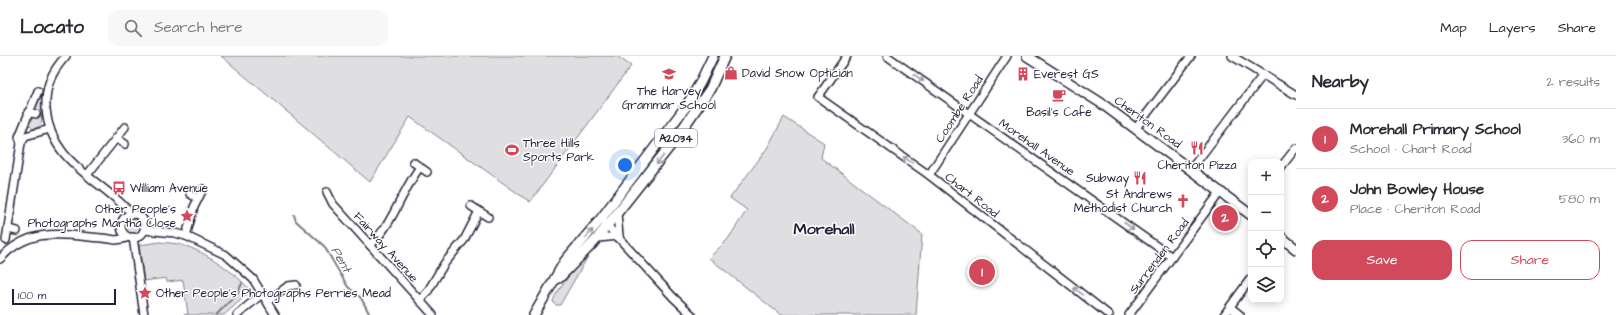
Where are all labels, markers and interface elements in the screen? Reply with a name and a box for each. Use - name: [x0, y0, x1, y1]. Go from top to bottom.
- search box: [108, 10, 388, 46]
- text: Locato: [20, 14, 84, 41]
- icon: search: [122, 17, 144, 39]
- text: Search here: [154, 17, 242, 38]
- text: Map: [1440, 18, 1467, 38]
- text: Layers: [1489, 18, 1536, 38]
- text: Share: [1558, 18, 1596, 38]
- shop icon: David Snow Optician: [723, 65, 739, 81]
- place label: David Snow Optician: [742, 65, 853, 82]
- school or university icon: The Harvey Grammar School: [661, 66, 677, 82]
- building icon: Everest GS: [1015, 66, 1031, 82]
- place label: Everest GS: [1034, 66, 1099, 83]
- text: Nearby: [1312, 70, 1369, 94]
- street label: Coombe Road: [931, 72, 987, 146]
- text: 2 results: [1546, 73, 1600, 91]
- one-way arrow: [914, 74, 925, 82]
- place label: The Harvey Grammar School: [622, 83, 716, 114]
- cafe icon: Basil's Cafe: [1051, 87, 1067, 103]
- street label: Cheriton Road: [1111, 92, 1185, 153]
- place label: Basil's Cafe: [1026, 104, 1092, 121]
- street label: Morehall Avenue: [995, 115, 1079, 180]
- text: Morehall Primary School: [1350, 119, 1521, 140]
- road number: A2034: [655, 129, 697, 147]
- text: 1: [1324, 130, 1326, 148]
- text: 360 m: [1562, 130, 1600, 148]
- place label: Three Hills Sports Park: [523, 135, 595, 166]
- restaurant icon: Cheriton Pizza: [1189, 140, 1205, 156]
- text: School · Chart Road: [1350, 140, 1472, 158]
- sports icon: Three Hills Sports Park: [504, 142, 520, 158]
- one-way arrow: [656, 154, 664, 165]
- your location: [615, 155, 635, 175]
- one-way arrow: [903, 156, 914, 164]
- place label: Cheriton Pizza: [1157, 157, 1237, 174]
- map controls: [1248, 159, 1284, 303]
- button: +: [1248, 159, 1284, 195]
- street label: Chart Road: [941, 169, 1002, 222]
- place label: Subway: [1086, 170, 1129, 188]
- restaurant icon: Subway: [1132, 170, 1148, 186]
- text: John Bowley House: [1350, 179, 1484, 200]
- bus stop icon: William Avenue: [111, 180, 127, 196]
- place label: William Avenue: [130, 180, 208, 197]
- place label: St Andrews Methodist Church: [1074, 186, 1172, 217]
- text: 2: [1321, 190, 1329, 208]
- text: 580 m: [1559, 190, 1600, 208]
- church icon: St Andrews Methodist Church: [1175, 193, 1191, 209]
- button: −: [1248, 195, 1284, 231]
- text: Place · Cheriton Road: [1350, 200, 1480, 218]
- place label: Other People's Photographs Martha Close: [28, 201, 177, 233]
- pin: 2: [1212, 203, 1238, 233]
- place icon: Other People's Photographs Martha Close: [179, 208, 195, 224]
- street label: Fairway Avenue: [349, 209, 422, 287]
- street label: Surrenden Road: [1125, 215, 1193, 298]
- district label: Morehall: [794, 218, 855, 240]
- one-way arrow: [1123, 222, 1134, 230]
- one-way arrow: [584, 228, 593, 239]
- button: locate: [1248, 231, 1284, 267]
- button: Save: [1312, 240, 1452, 280]
- button: Share: [1460, 240, 1600, 280]
- water label: Pent: [327, 243, 357, 277]
- pin: 1: [969, 257, 995, 287]
- button: layers: [1248, 267, 1284, 303]
- place icon: Other People's Photographs Perries Mead: [137, 285, 153, 301]
- place label: Other People's Photographs Perries Mead: [156, 285, 391, 303]
- scale bar: [12, 287, 116, 306]
- one-way arrow: [1072, 287, 1083, 295]
- text: 100 m: [18, 288, 46, 303]

